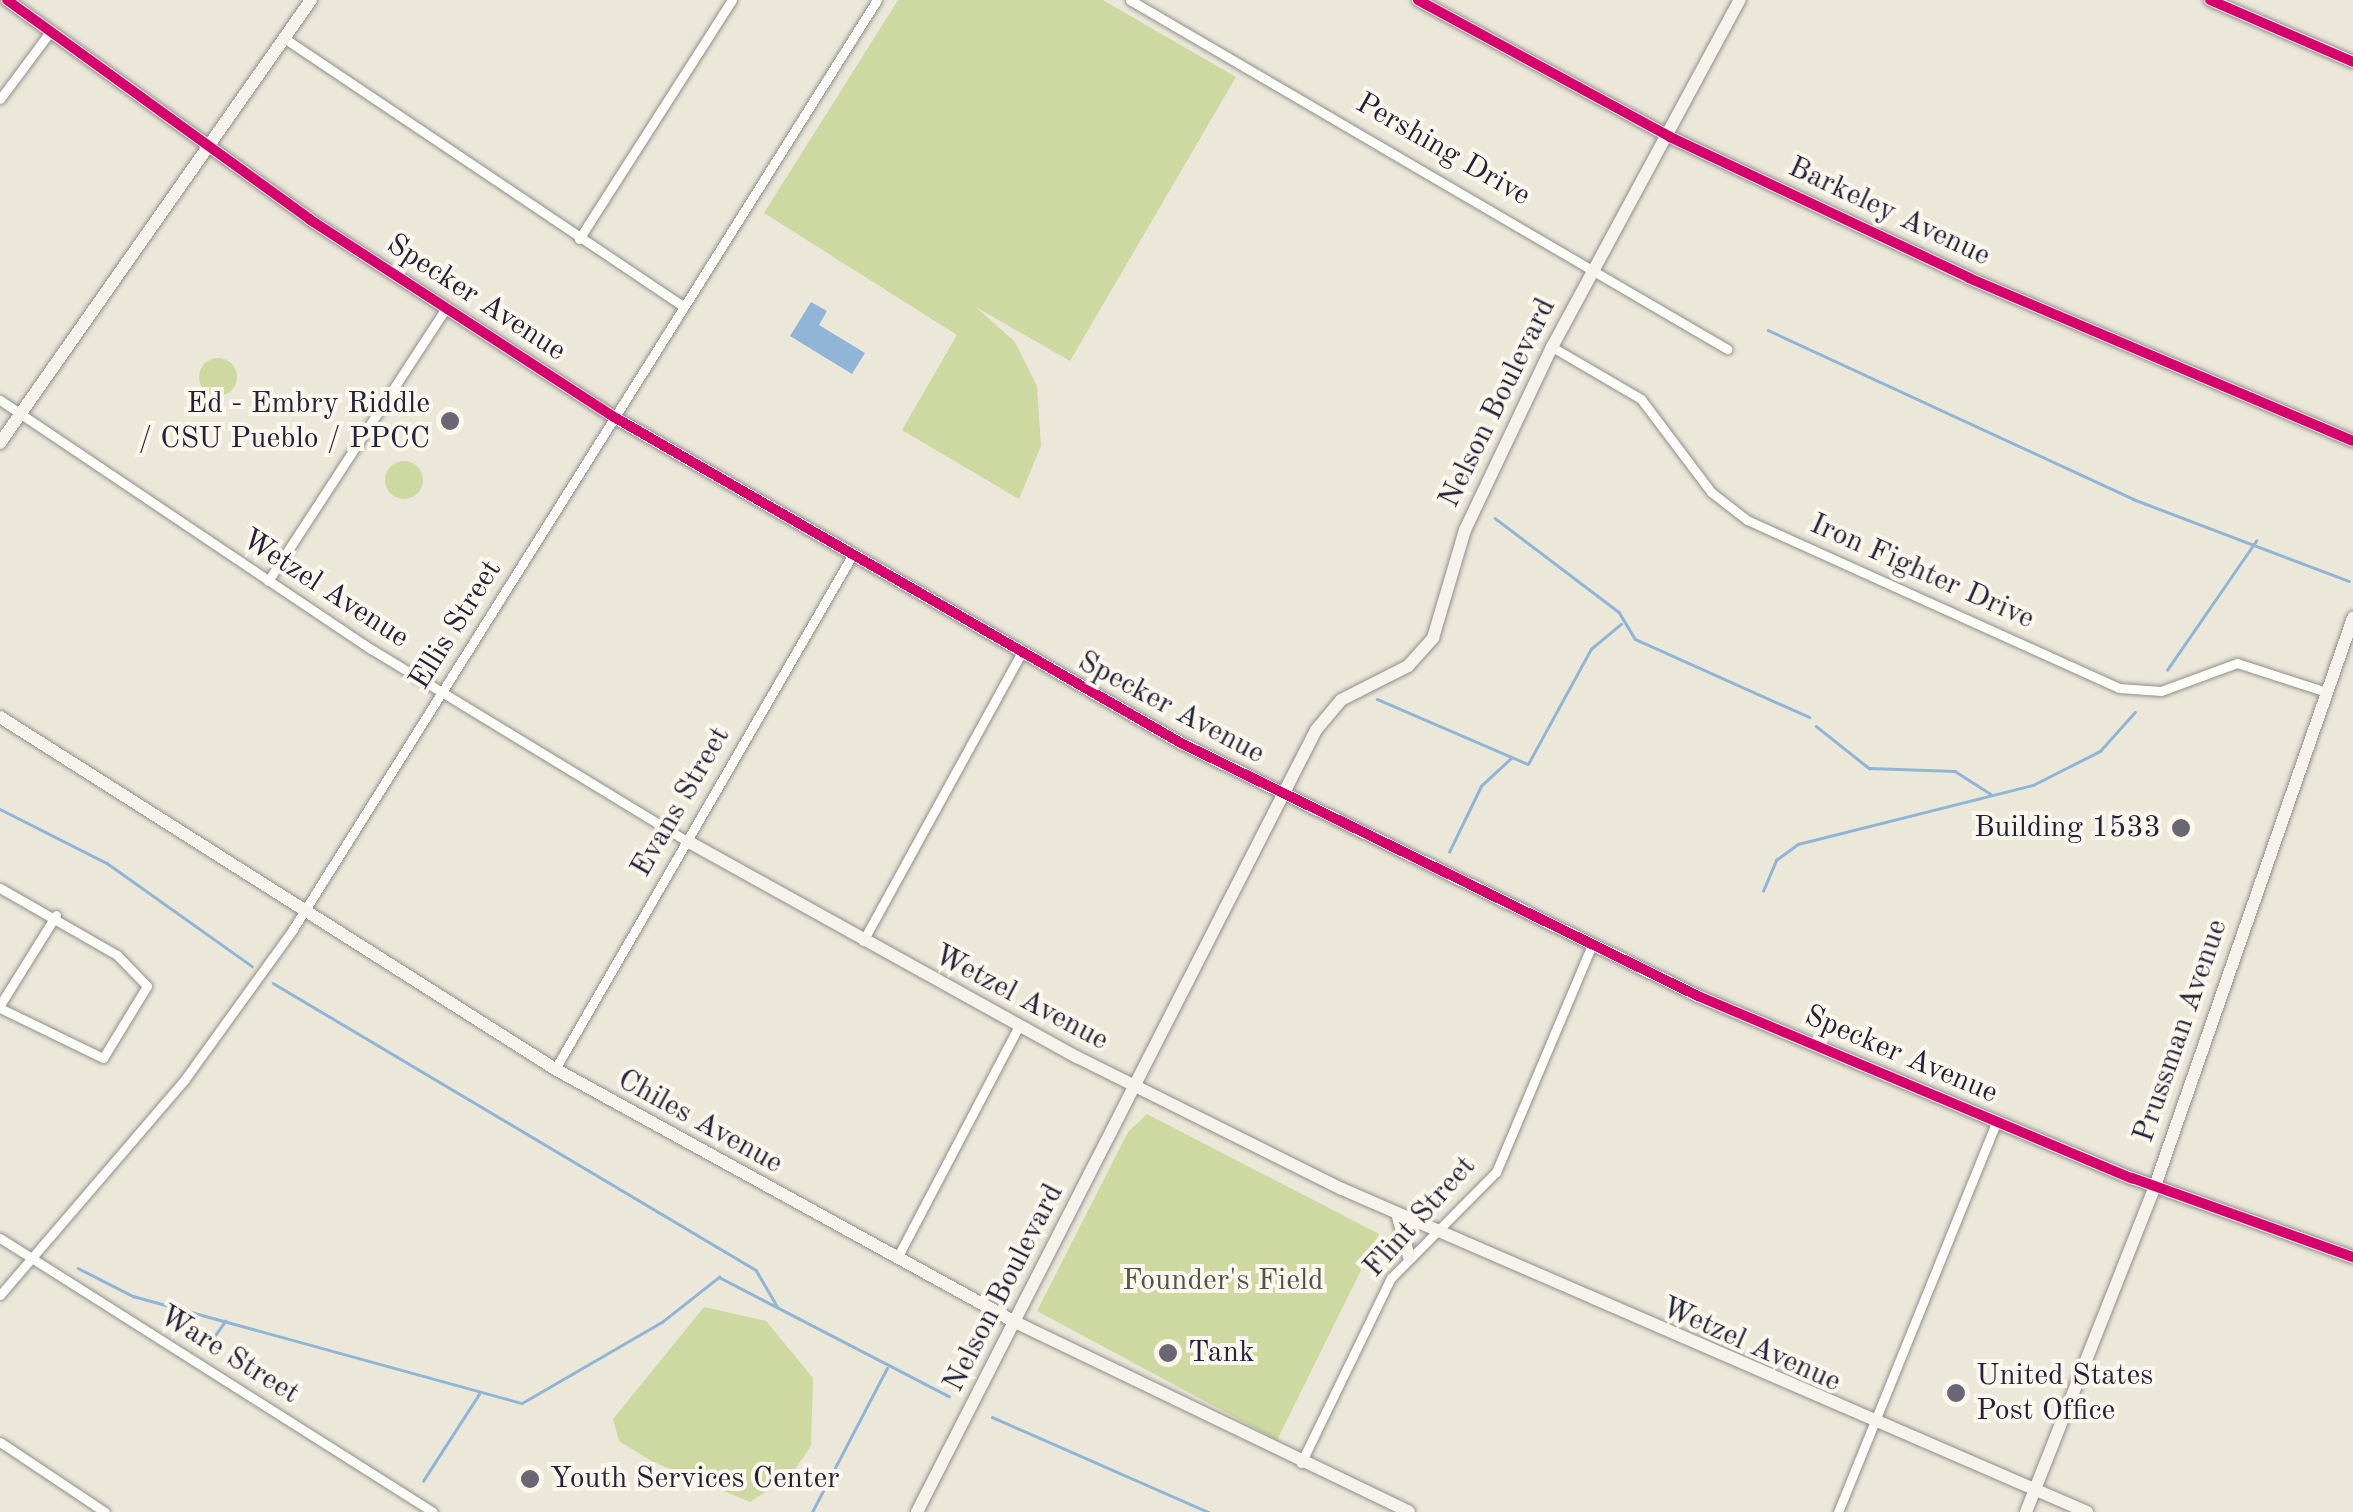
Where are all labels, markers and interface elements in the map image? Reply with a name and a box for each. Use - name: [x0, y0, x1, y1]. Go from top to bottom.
- street label: Pershing Drive: [1349, 86, 1537, 214]
- street label: Barkeley Avenue: [1782, 149, 1996, 275]
- street label: Specker Avenue: [380, 227, 572, 369]
- street label: Nelson Boulevard: [1432, 292, 1564, 514]
- place label: Ed - Embry Riddle / CSU Pueblo / PPCC: [138, 386, 430, 456]
- marker: Ed - Embry Riddle / CSU Pueblo / PPCC: [439, 410, 461, 432]
- street label: Iron Fighter Drive: [1804, 506, 2040, 638]
- street label: Wetzel Avenue: [235, 522, 415, 656]
- street label: Ellis Street: [402, 554, 510, 696]
- street label: Specker Avenue: [1071, 644, 1271, 772]
- street label: Evans Street: [624, 720, 738, 884]
- place label: Building 1533: [1974, 810, 2161, 846]
- marker: Building 1533: [2170, 817, 2192, 839]
- street label: Prussman Avenue: [2126, 915, 2236, 1147]
- street label: Wetzel Avenue: [928, 937, 1114, 1059]
- street label: Specker Avenue: [1799, 998, 2003, 1112]
- street label: Chiles Avenue: [611, 1062, 789, 1182]
- street label: Flint Street: [1356, 1149, 1484, 1285]
- street label: Nelson Boulevard: [936, 1178, 1072, 1398]
- park label: Founder's Field: [1122, 1263, 1324, 1299]
- street label: Wetzel Avenue: [1656, 1289, 1846, 1401]
- street label: Ware Street: [152, 1298, 306, 1412]
- place label: Tank: [1188, 1335, 1254, 1371]
- marker: Tank: [1157, 1342, 1179, 1364]
- place label: United States Post Office: [1976, 1358, 2153, 1428]
- marker: United States Post Office: [1945, 1382, 1967, 1404]
- place label: Youth Services Center: [550, 1461, 839, 1497]
- marker: Youth Services Center: [519, 1468, 541, 1490]

